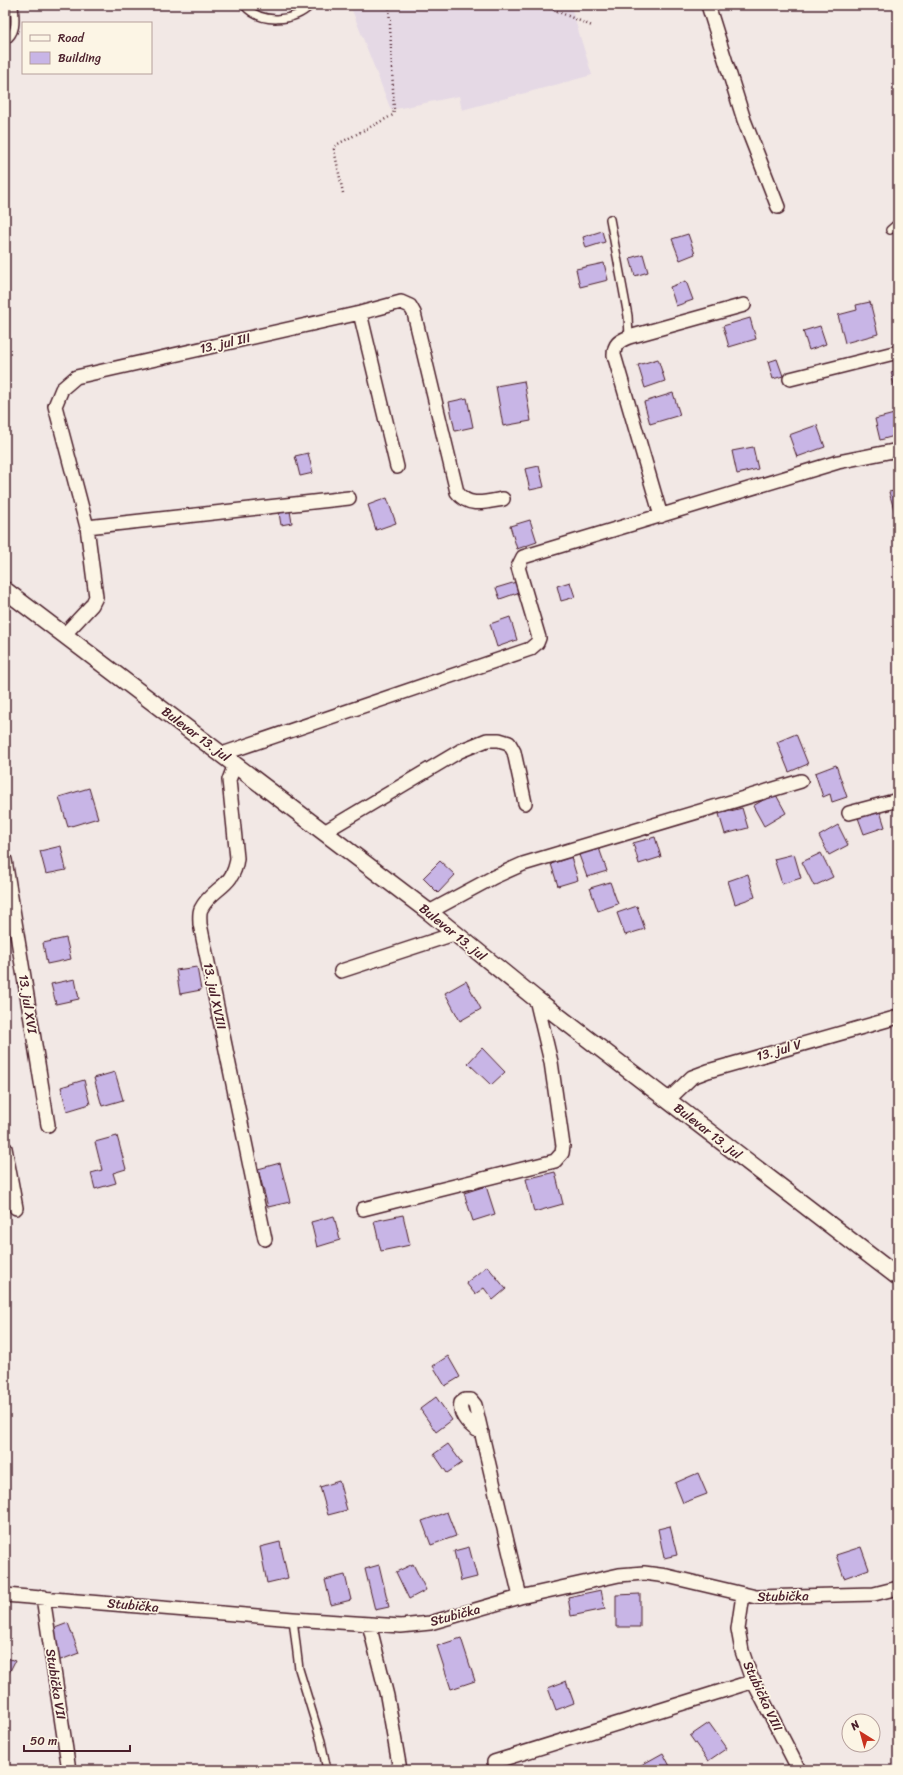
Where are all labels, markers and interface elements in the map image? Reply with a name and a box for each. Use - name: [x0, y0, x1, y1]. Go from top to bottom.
- legend: [22, 22, 152, 74]
- text: Road: [58, 27, 85, 49]
- text: Building: [58, 47, 101, 69]
- street label: 13. jul III: [197, 326, 253, 360]
- street label: Bulevar 13. jul: [156, 700, 236, 768]
- street label: Bulevar 13. jul: [414, 897, 492, 967]
- street label: 13. jul XVIII: [197, 960, 233, 1032]
- street label: 13. jul XVI: [12, 973, 44, 1036]
- street label: 13. jul V: [754, 1033, 805, 1067]
- street label: Bulevar 13. jul: [669, 1097, 748, 1165]
- street label: Stubička: [757, 1584, 809, 1608]
- street label: Stubička: [106, 1591, 160, 1619]
- street label: Stubička: [427, 1597, 483, 1633]
- street label: Stubička VII: [39, 1647, 73, 1721]
- street label: Stubička VIII: [737, 1657, 789, 1735]
- north arrow: [841, 1713, 881, 1753]
- text: N: [846, 1715, 864, 1736]
- scale bar: [24, 1727, 130, 1753]
- text: 50 m: [30, 1730, 57, 1752]

